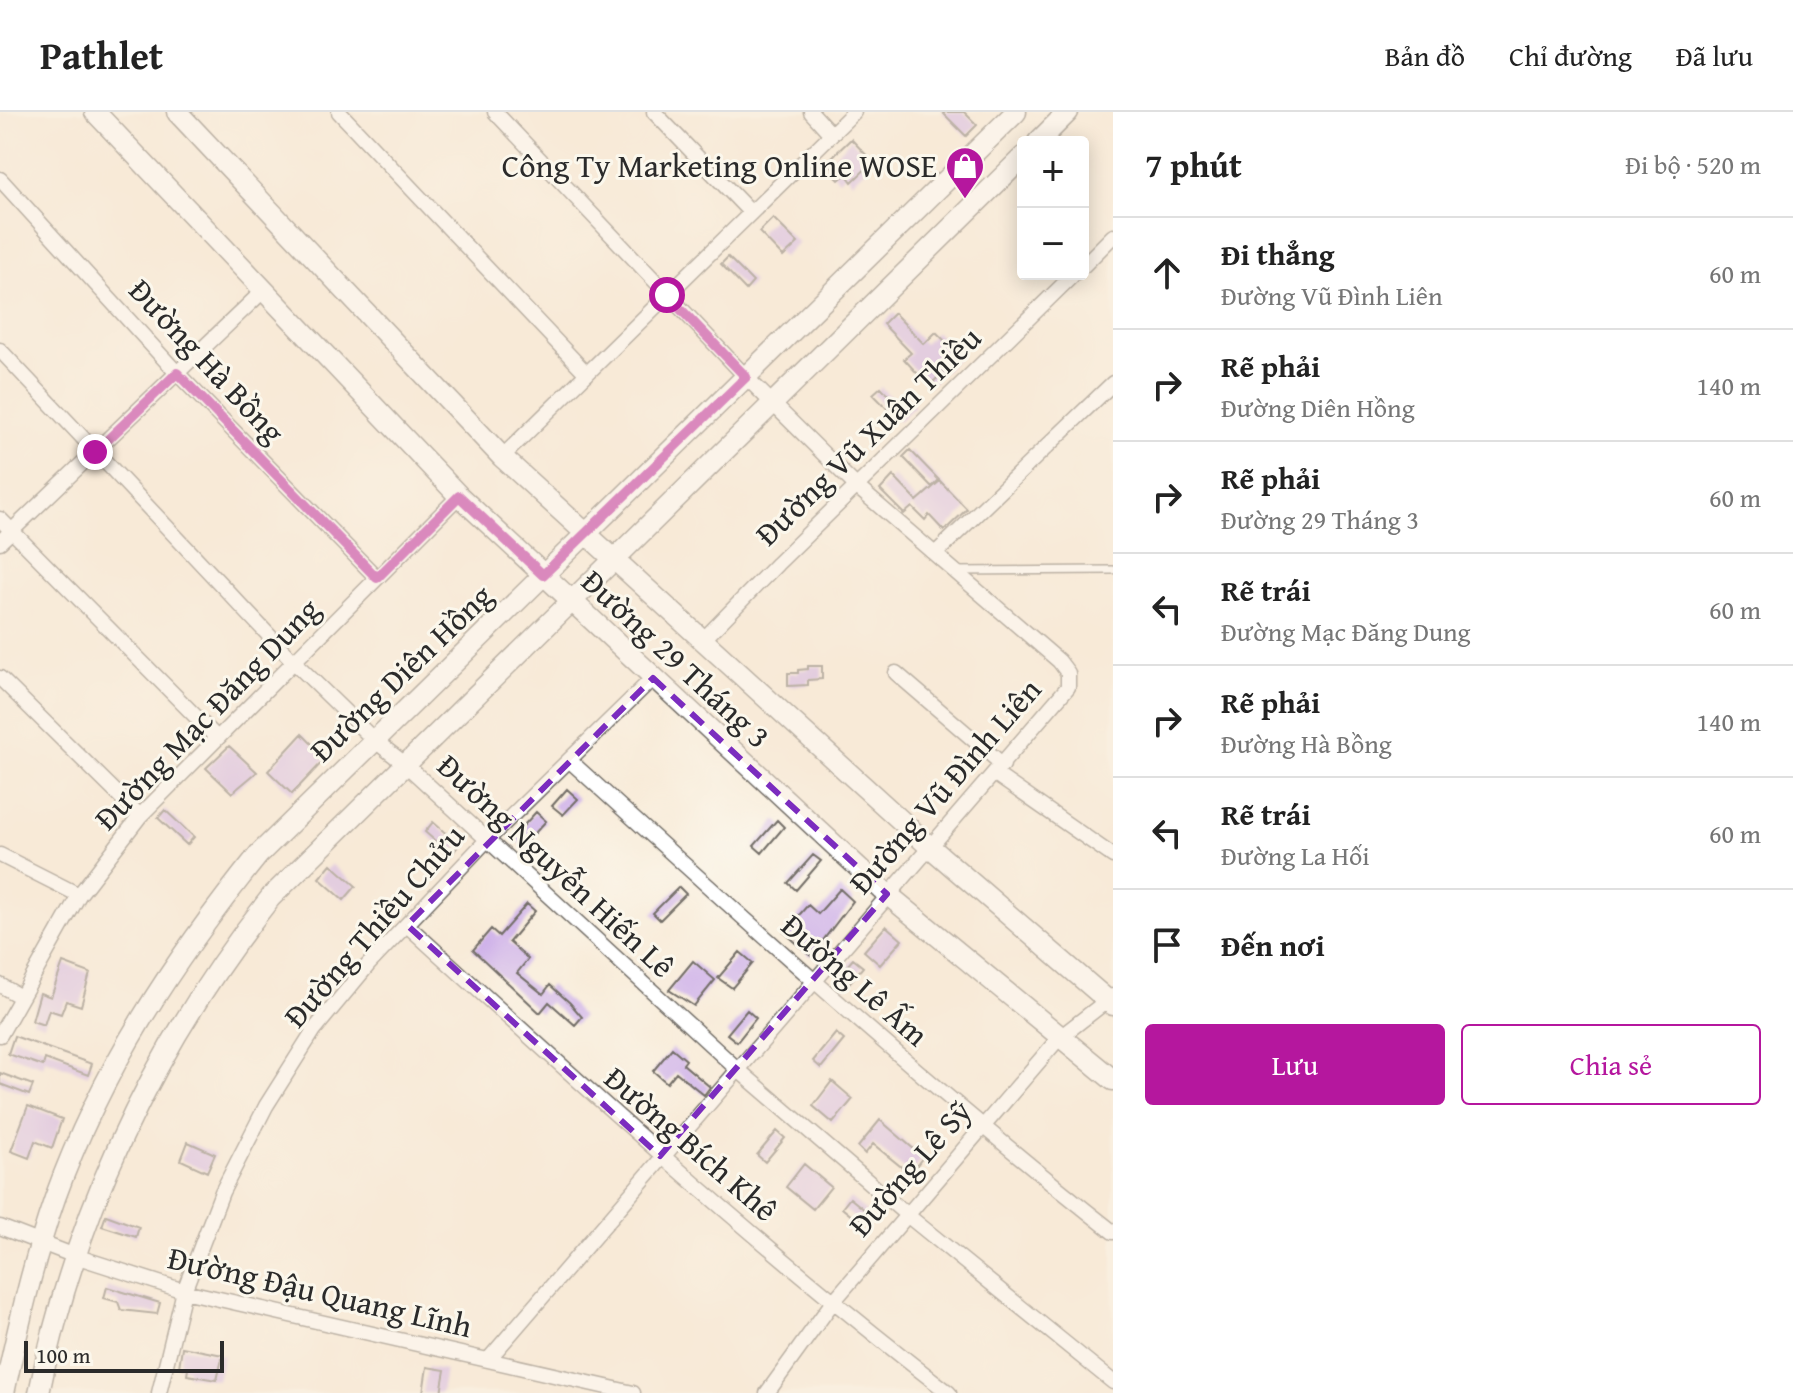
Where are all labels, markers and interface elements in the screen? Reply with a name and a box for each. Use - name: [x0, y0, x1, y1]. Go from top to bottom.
- text: Pathlet: [40, 27, 163, 83]
- text: Bản đồ: [1385, 35, 1465, 76]
- text: Chỉ đường: [1509, 35, 1632, 76]
- text: Đã lưu: [1676, 35, 1753, 76]
- map controls: [1017, 136, 1089, 280]
- button: +: [1017, 136, 1089, 208]
- text: 7 phút: [1145, 140, 1242, 189]
- place label: Công Ty Marketing Online WOSE: [502, 142, 937, 189]
- shop icon: Công Ty Marketing Online WOSE: [944, 145, 986, 200]
- text: Đi bộ · 520 m: [1625, 145, 1761, 184]
- button: −: [1017, 208, 1089, 280]
- text: Đi thẳng: [1221, 232, 1334, 276]
- icon: ahead: [1145, 251, 1189, 295]
- text: 60 m: [1709, 254, 1761, 293]
- street label: Đường Hà Bồng: [119, 268, 296, 454]
- text: Đường Vũ Đình Liên: [1221, 276, 1443, 315]
- route start: [649, 277, 685, 313]
- street label: Đường Vũ Xuân Thiều: [744, 315, 992, 556]
- text: Rẽ phải: [1221, 344, 1320, 388]
- icon: right: [1145, 363, 1189, 407]
- text: 140 m: [1696, 366, 1761, 405]
- text: Đường Diên Hồng: [1221, 388, 1415, 427]
- route end: [77, 434, 113, 470]
- text: Rẽ phải: [1221, 456, 1320, 500]
- icon: right: [1145, 475, 1189, 519]
- text: 60 m: [1709, 478, 1761, 517]
- text: Đường 29 Tháng 3: [1221, 500, 1419, 539]
- street label: Đường 29 Tháng 3: [571, 558, 781, 759]
- text: Rẽ trái: [1221, 568, 1311, 612]
- street label: Đường Diên Hồng: [299, 573, 503, 772]
- street label: Đường Mạc Đăng Dung: [83, 587, 330, 840]
- icon: left: [1145, 587, 1189, 631]
- text: 60 m: [1709, 590, 1761, 629]
- text: Đường Mạc Đăng Dung: [1221, 612, 1471, 651]
- street label: Đường Vũ Đình Liên: [837, 667, 1052, 904]
- text: Rẽ phải: [1221, 680, 1320, 724]
- icon: right: [1145, 699, 1189, 743]
- text: 140 m: [1696, 702, 1761, 741]
- text: Đường Hà Bồng: [1221, 724, 1392, 763]
- street label: Đường Nguyễn Hiến Lê: [427, 743, 686, 988]
- text: Rẽ trái: [1221, 792, 1311, 836]
- icon: left: [1145, 811, 1189, 855]
- street label: Đường Thiều Chửu: [272, 813, 476, 1038]
- text: 60 m: [1709, 814, 1761, 853]
- text: Đường La Hối: [1221, 836, 1369, 875]
- street label: Đường Lê Ấm: [771, 902, 939, 1057]
- icon: arrive: [1145, 923, 1189, 967]
- text: Đến nơi: [1221, 923, 1325, 967]
- button: Lưu: [1145, 1024, 1445, 1105]
- button: Chia sẻ: [1461, 1024, 1761, 1105]
- street label: Đường Bích Khê: [594, 1055, 788, 1232]
- street label: Đường Lê Sỹ: [837, 1089, 982, 1246]
- street label: Đường Đậu Quang Lĩnh: [163, 1234, 477, 1349]
- scale bar: [24, 1337, 224, 1373]
- text: 100 m: [36, 1339, 91, 1371]

